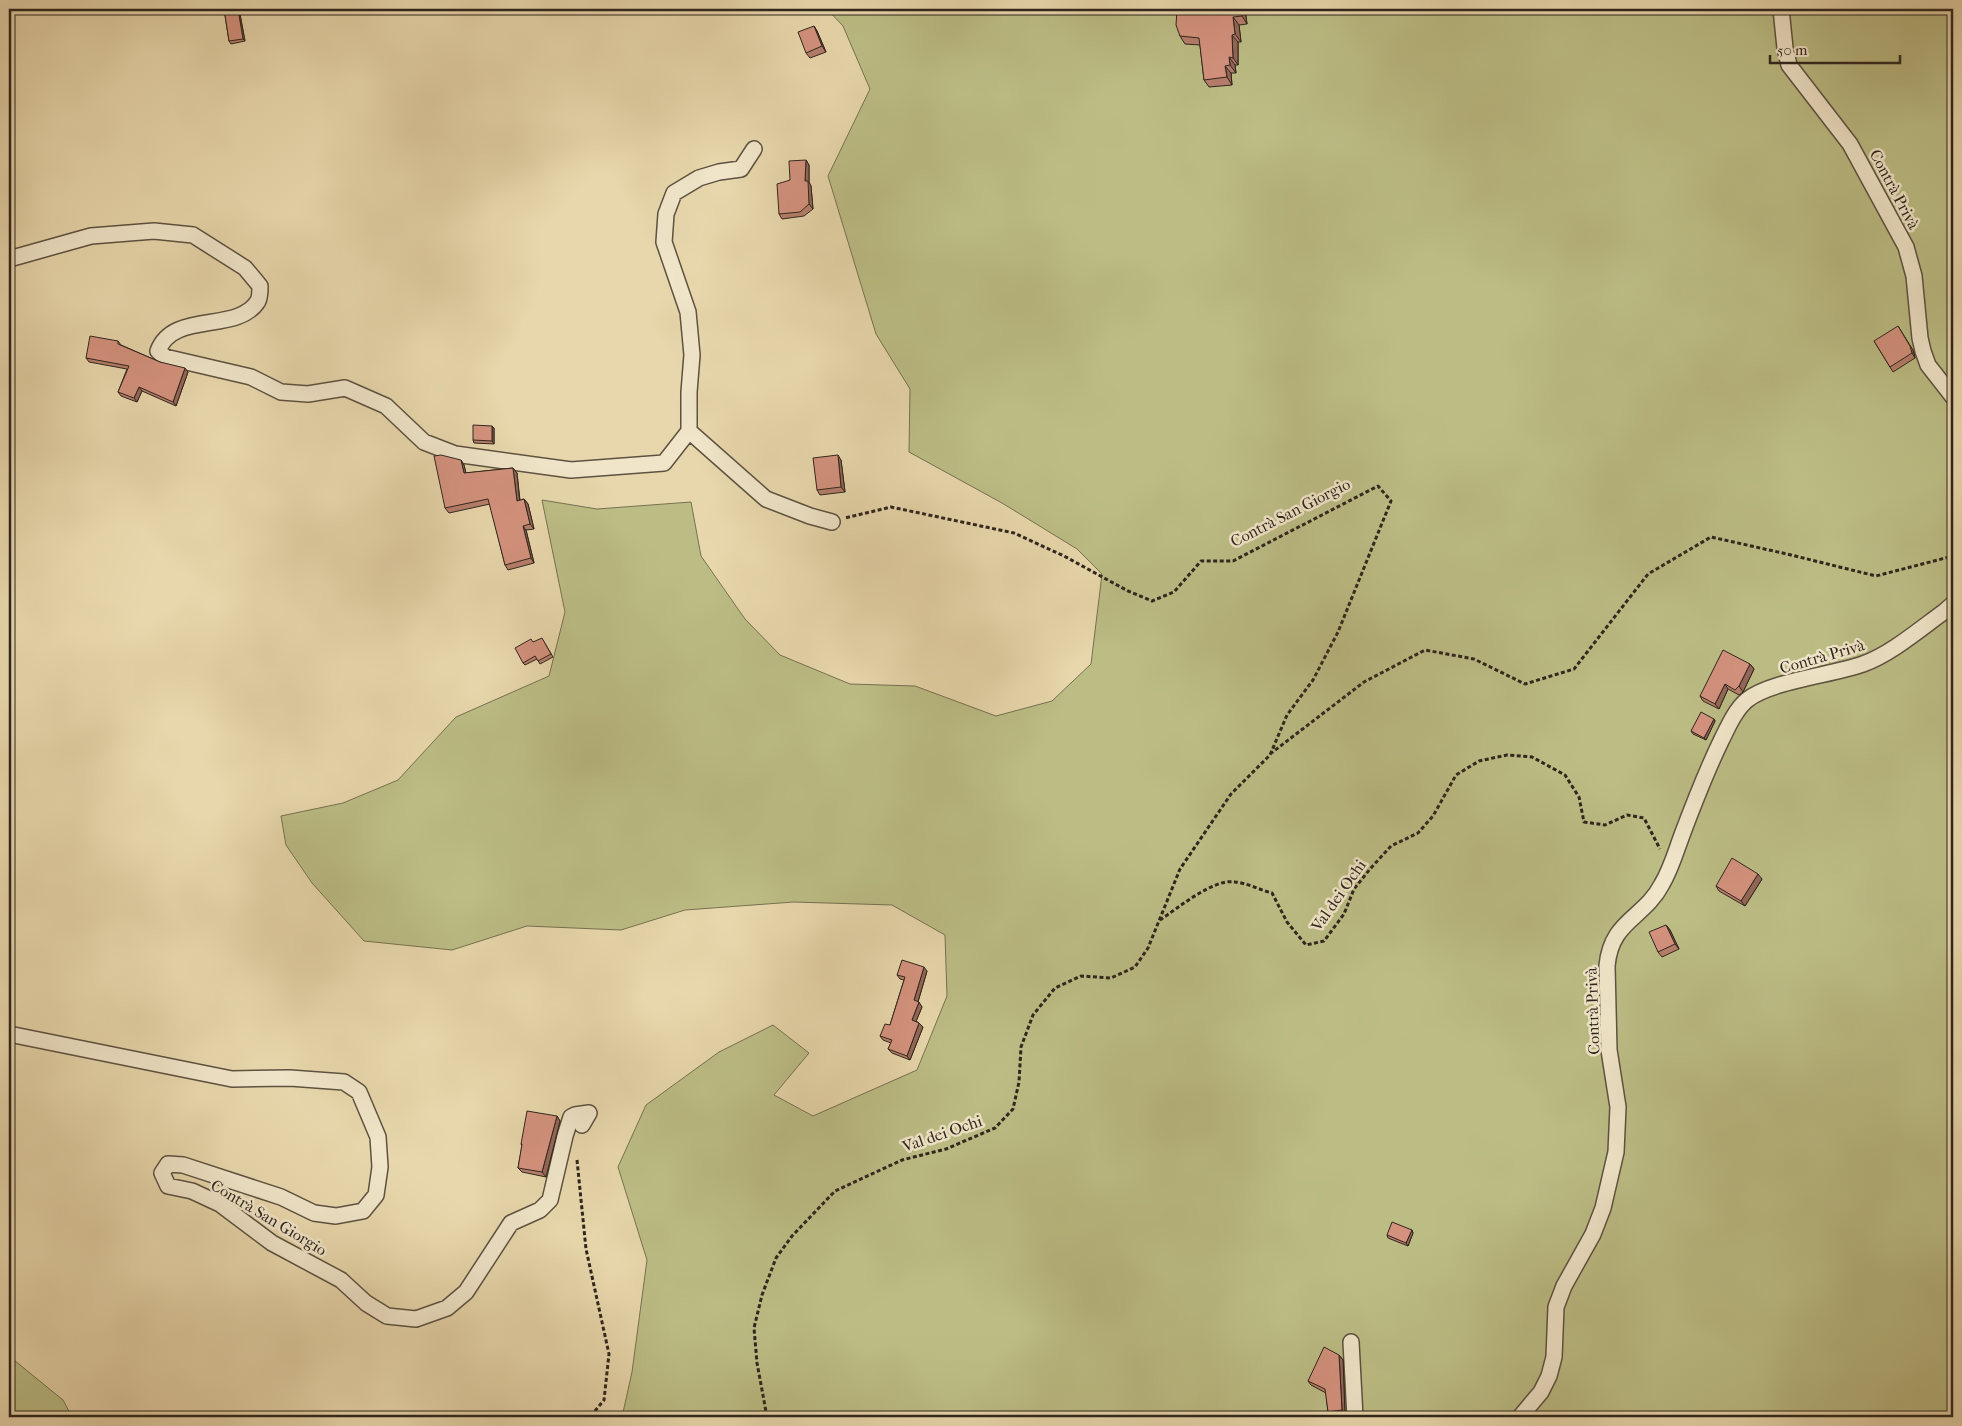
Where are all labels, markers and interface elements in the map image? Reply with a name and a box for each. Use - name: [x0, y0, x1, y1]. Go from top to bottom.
- scale bar: [1770, 32, 1900, 64]
- text: 50 m: [1777, 41, 1808, 59]
- street label: Contrà Privà: [1866, 146, 1924, 233]
- street label: Contrà San Giorgio: [1227, 474, 1353, 551]
- street label: Contrà Privà: [1777, 635, 1867, 678]
- street label: Val dei Ochi: [1306, 856, 1370, 935]
- street label: Contrà Privà: [1581, 966, 1604, 1055]
- street label: Val dei Ochi: [899, 1111, 985, 1156]
- street label: Contrà San Giorgio: [207, 1175, 330, 1259]

